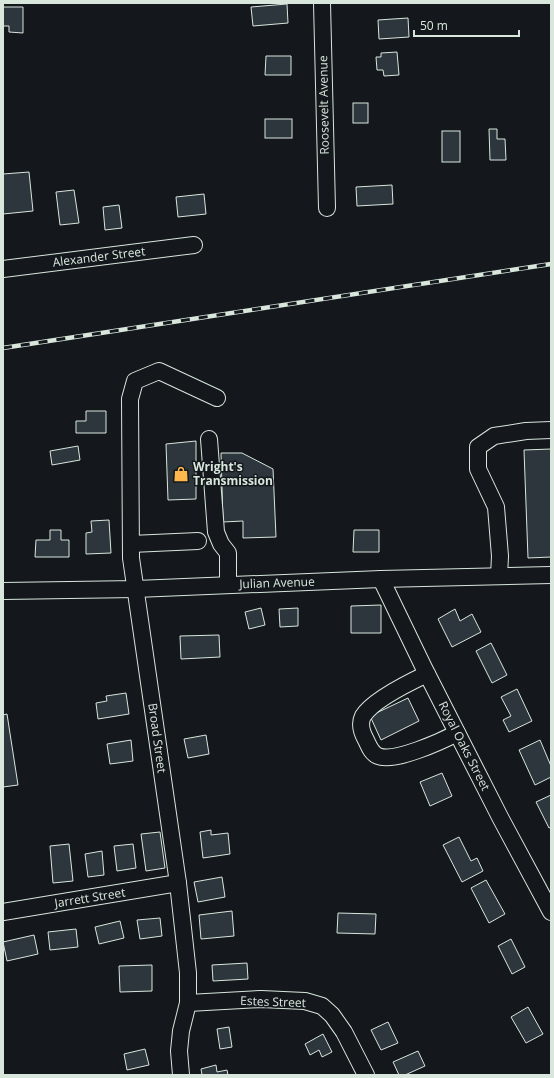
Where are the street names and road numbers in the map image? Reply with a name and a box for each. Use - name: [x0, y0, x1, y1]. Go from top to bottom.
- street label: Roosevelt Avenue: [314, 55, 333, 155]
- street label: Alexander Street: [52, 242, 146, 271]
- street label: Julian Avenue: [238, 573, 315, 592]
- street label: Royal Oaks Street: [435, 698, 494, 793]
- street label: Broad Street: [144, 702, 171, 774]
- street label: Jarrett Street: [52, 884, 127, 912]
- street label: Estes Street: [240, 992, 306, 1011]

